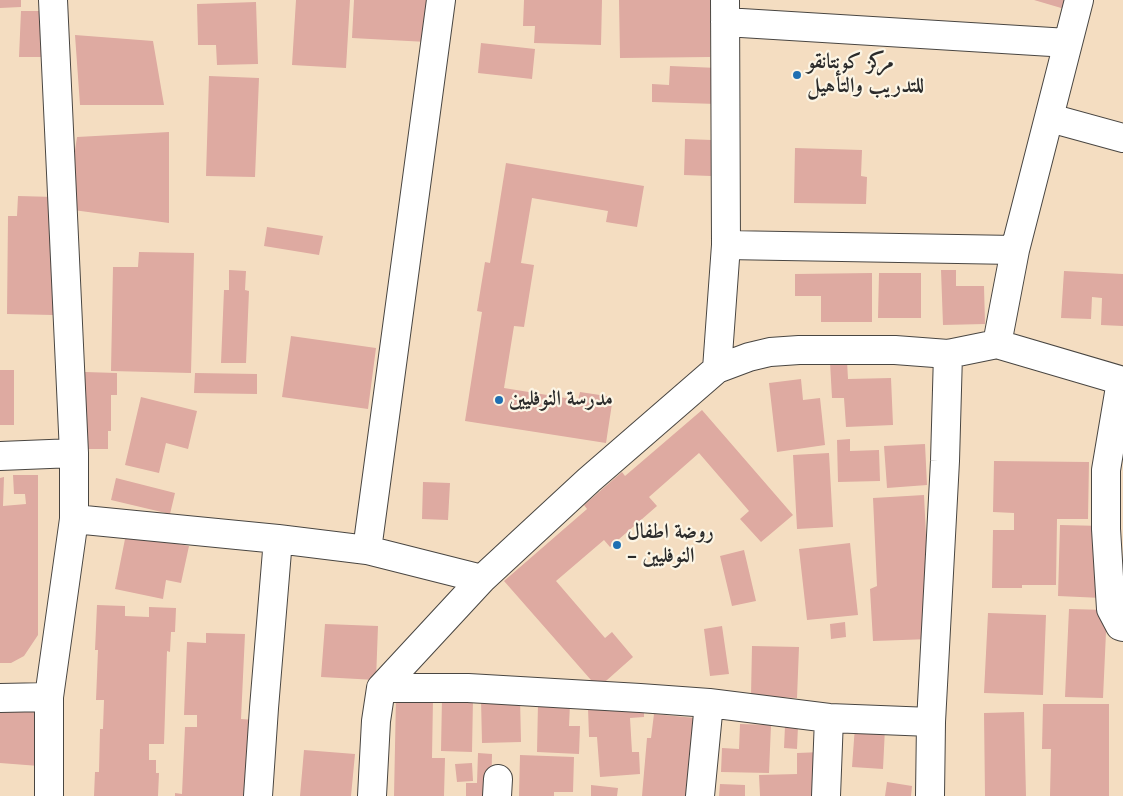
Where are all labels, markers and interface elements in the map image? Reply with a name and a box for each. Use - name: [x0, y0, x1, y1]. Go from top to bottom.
- place label: مركز كونتانقو للتدريب والتأهيل: [807, 50, 924, 100]
- marker: مركز كونتانقو للتدريب والتأهيل: [791, 69, 803, 81]
- place label: مدرسة النوفليين: [509, 387, 613, 413]
- marker: مدرسة النوفليين: [493, 394, 505, 406]
- place label: روضة اطفال - النوفليين: [627, 520, 714, 570]
- marker: روضة اطفال - النوفليين: [611, 539, 623, 551]

